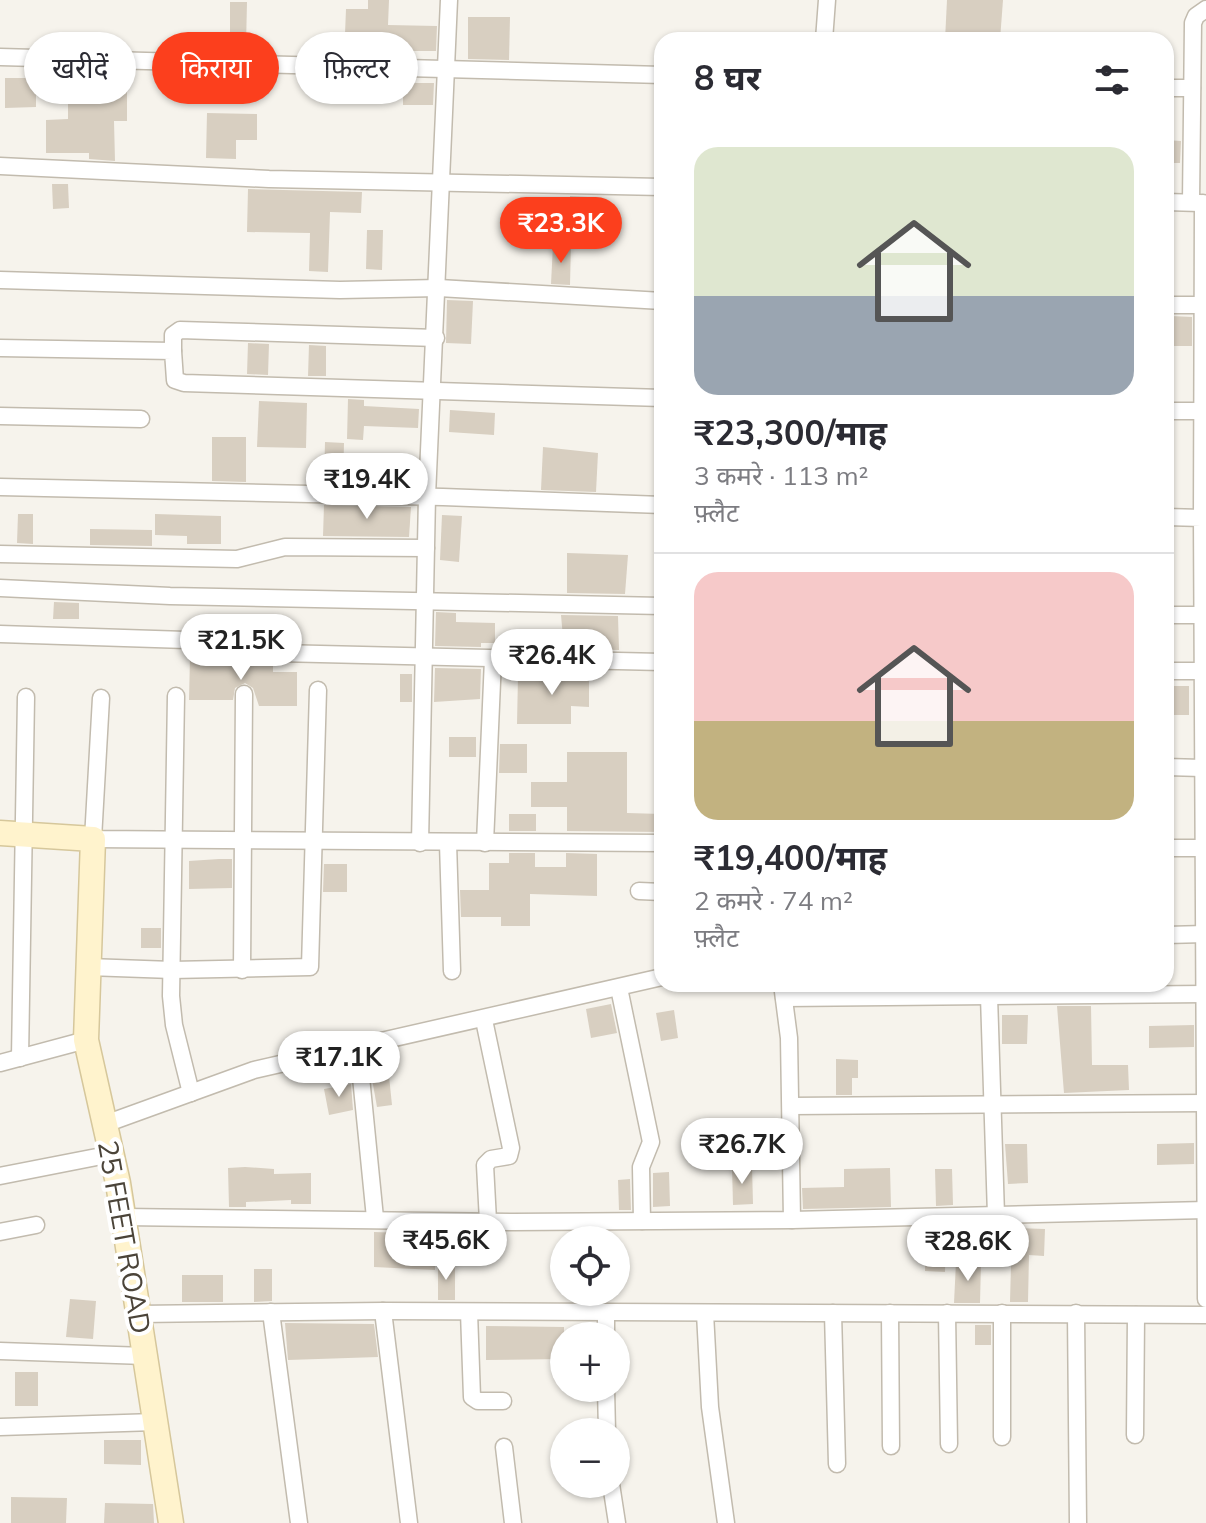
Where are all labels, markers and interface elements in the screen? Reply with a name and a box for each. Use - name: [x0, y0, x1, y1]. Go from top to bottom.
- chip: खरीदें: [24, 32, 136, 104]
- chip: किराया: [152, 32, 279, 104]
- chip: फ़िल्टर: [295, 32, 418, 104]
- text: 8 घर: [694, 56, 761, 99]
- icon: filters: [1090, 58, 1134, 102]
- pin: ₹23.3K: [496, 197, 626, 265]
- icon: home: [842, 199, 986, 343]
- text: ₹23.3K: [518, 206, 604, 239]
- text: ₹23,300/माह: [694, 411, 887, 454]
- pin: ₹19.4K: [302, 453, 432, 521]
- text: 3 कमरे · 113 m²: [694, 459, 868, 492]
- text: ₹19.4K: [324, 462, 410, 495]
- text: फ़्लैट: [694, 496, 739, 529]
- pin: ₹21.5K: [176, 614, 306, 682]
- text: ₹21.5K: [198, 623, 284, 656]
- icon: home: [842, 624, 986, 768]
- pin: ₹26.4K: [487, 629, 617, 697]
- text: ₹26.4K: [509, 638, 595, 671]
- text: ₹19,400/माह: [694, 836, 887, 879]
- text: 2 कमरे · 74 m²: [694, 884, 853, 917]
- text: फ़्लैट: [694, 921, 739, 954]
- pin: ₹17.1K: [274, 1031, 404, 1099]
- text: ₹17.1K: [296, 1040, 382, 1073]
- pin: ₹26.7K: [677, 1118, 807, 1186]
- text: ₹26.7K: [699, 1127, 785, 1160]
- street label: 25 FEET ROAD: [91, 1138, 159, 1336]
- pin: ₹45.6K: [381, 1214, 511, 1282]
- pin: ₹28.6K: [903, 1215, 1033, 1283]
- text: ₹45.6K: [403, 1223, 489, 1256]
- text: ₹28.6K: [925, 1224, 1011, 1257]
- map controls: [550, 1226, 630, 1498]
- button: locate: [550, 1226, 630, 1306]
- button: +: [550, 1322, 630, 1402]
- button: −: [550, 1418, 630, 1498]

